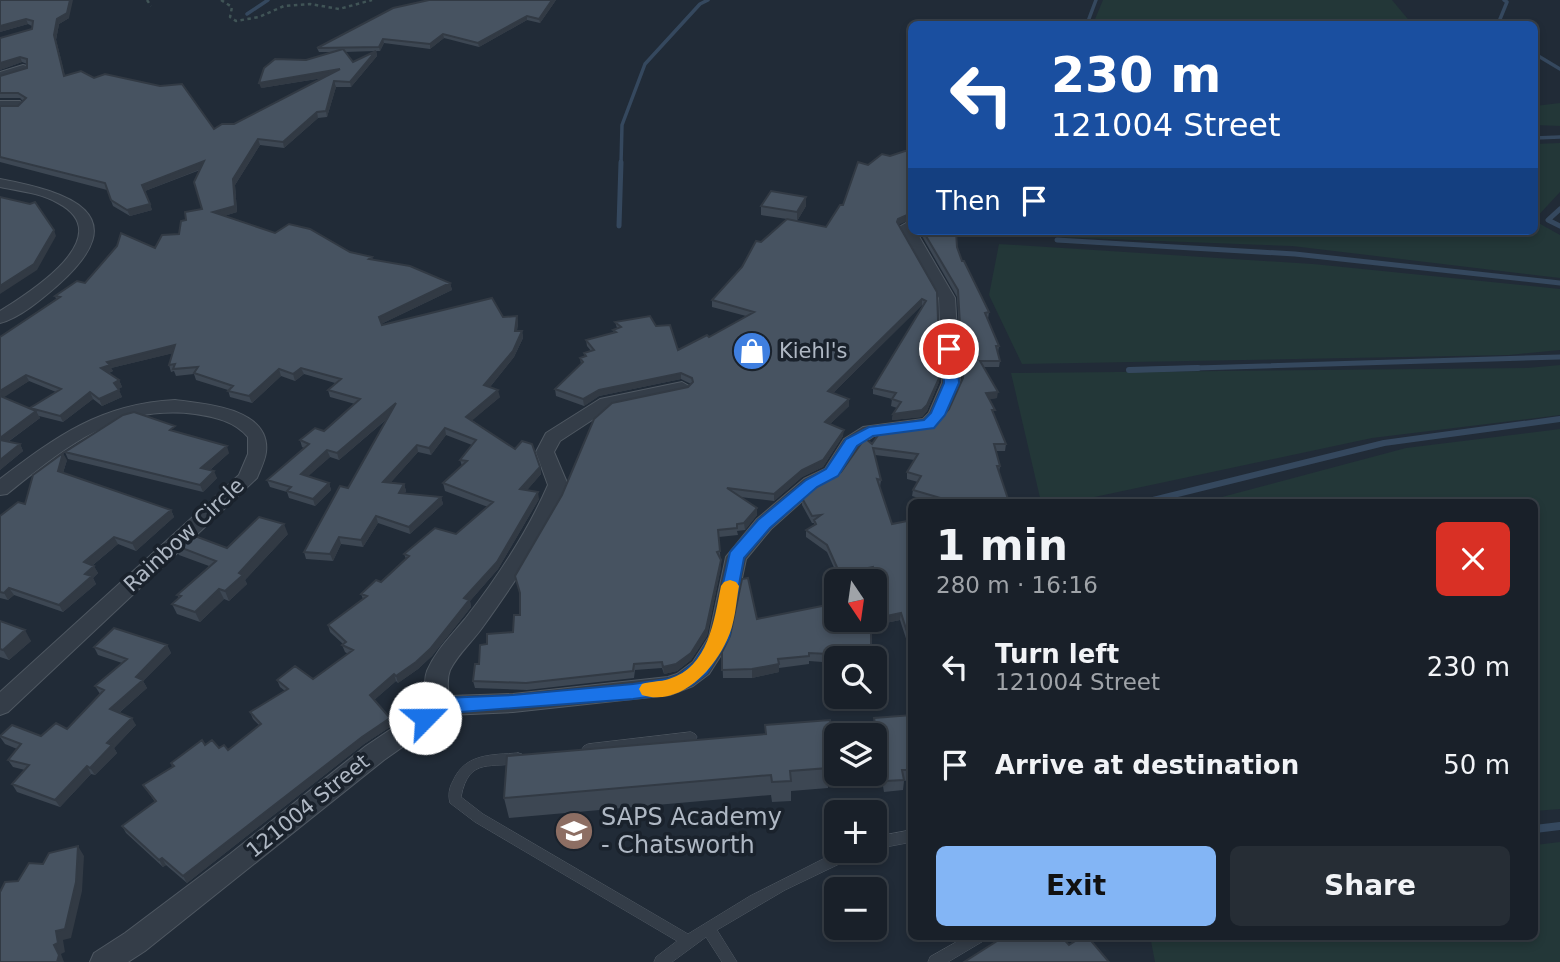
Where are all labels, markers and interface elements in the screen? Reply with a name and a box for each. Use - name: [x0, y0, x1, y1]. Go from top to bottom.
- text: 230 m: [1051, 47, 1221, 104]
- icon: left: [936, 49, 1027, 140]
- text: 121004 Street: [1051, 106, 1281, 144]
- icon: arrive: [1015, 182, 1053, 220]
- text: Then: [936, 186, 1001, 216]
- pin: [919, 319, 979, 379]
- shop icon: Kiehl's: [731, 330, 773, 372]
- icon: arrive: [930, 330, 968, 368]
- place label: Kiehl's: [779, 339, 847, 363]
- street label: Rainbow Circle: [119, 473, 249, 597]
- text: 1 min: [936, 521, 1068, 570]
- button: close: [1436, 522, 1510, 596]
- north arrow: [824, 569, 887, 632]
- map controls: [824, 569, 887, 940]
- text: 280 m · 16:16: [936, 572, 1098, 598]
- text: Turn left: [995, 639, 1119, 669]
- button: search: [824, 646, 887, 709]
- icon: left: [936, 648, 974, 686]
- text: 230 m: [1427, 652, 1510, 682]
- text: 121004 Street: [995, 669, 1160, 695]
- position arrow: [388, 681, 462, 755]
- button: layers: [824, 723, 887, 786]
- icon: arrive: [936, 746, 974, 784]
- street label: 121004 Street: [242, 749, 374, 863]
- text: Arrive at destination: [995, 750, 1299, 780]
- text: 50 m: [1443, 750, 1510, 780]
- button: +: [824, 800, 887, 863]
- place label: SAPS Academy - Chatsworth: [601, 803, 782, 859]
- school or university icon: SAPS Academy - Chatsworth: [553, 810, 595, 852]
- button: Exit: [936, 846, 1216, 926]
- button: Share: [1230, 846, 1510, 926]
- button: −: [824, 877, 887, 940]

